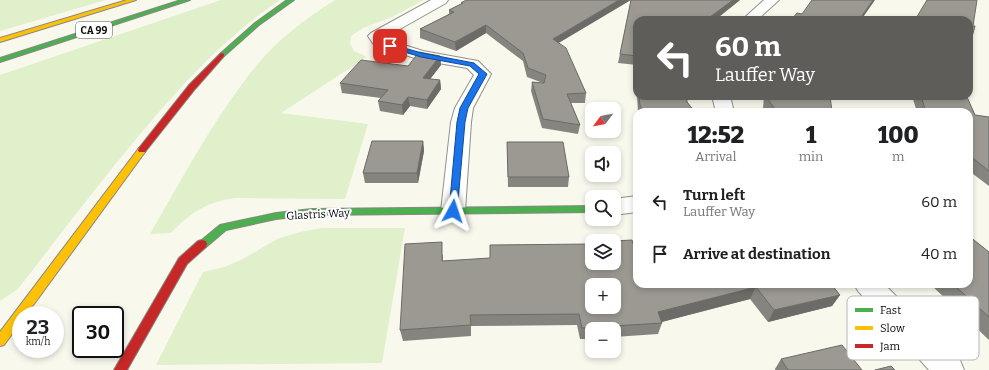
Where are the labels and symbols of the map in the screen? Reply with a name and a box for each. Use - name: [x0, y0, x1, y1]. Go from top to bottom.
- road number: CA 99: [76, 22, 112, 38]
- pin: [373, 29, 407, 63]
- north arrow: [585, 102, 621, 138]
- position arrow: [432, 190, 474, 232]
- street label: Glastris Way: [286, 206, 350, 223]
- legend: [847, 296, 979, 360]
- text: Fast: [880, 304, 901, 317]
- speed limit sign: 30: [72, 306, 124, 358]
- text: Slow: [880, 322, 905, 335]
- text: Jam: [879, 340, 900, 353]

